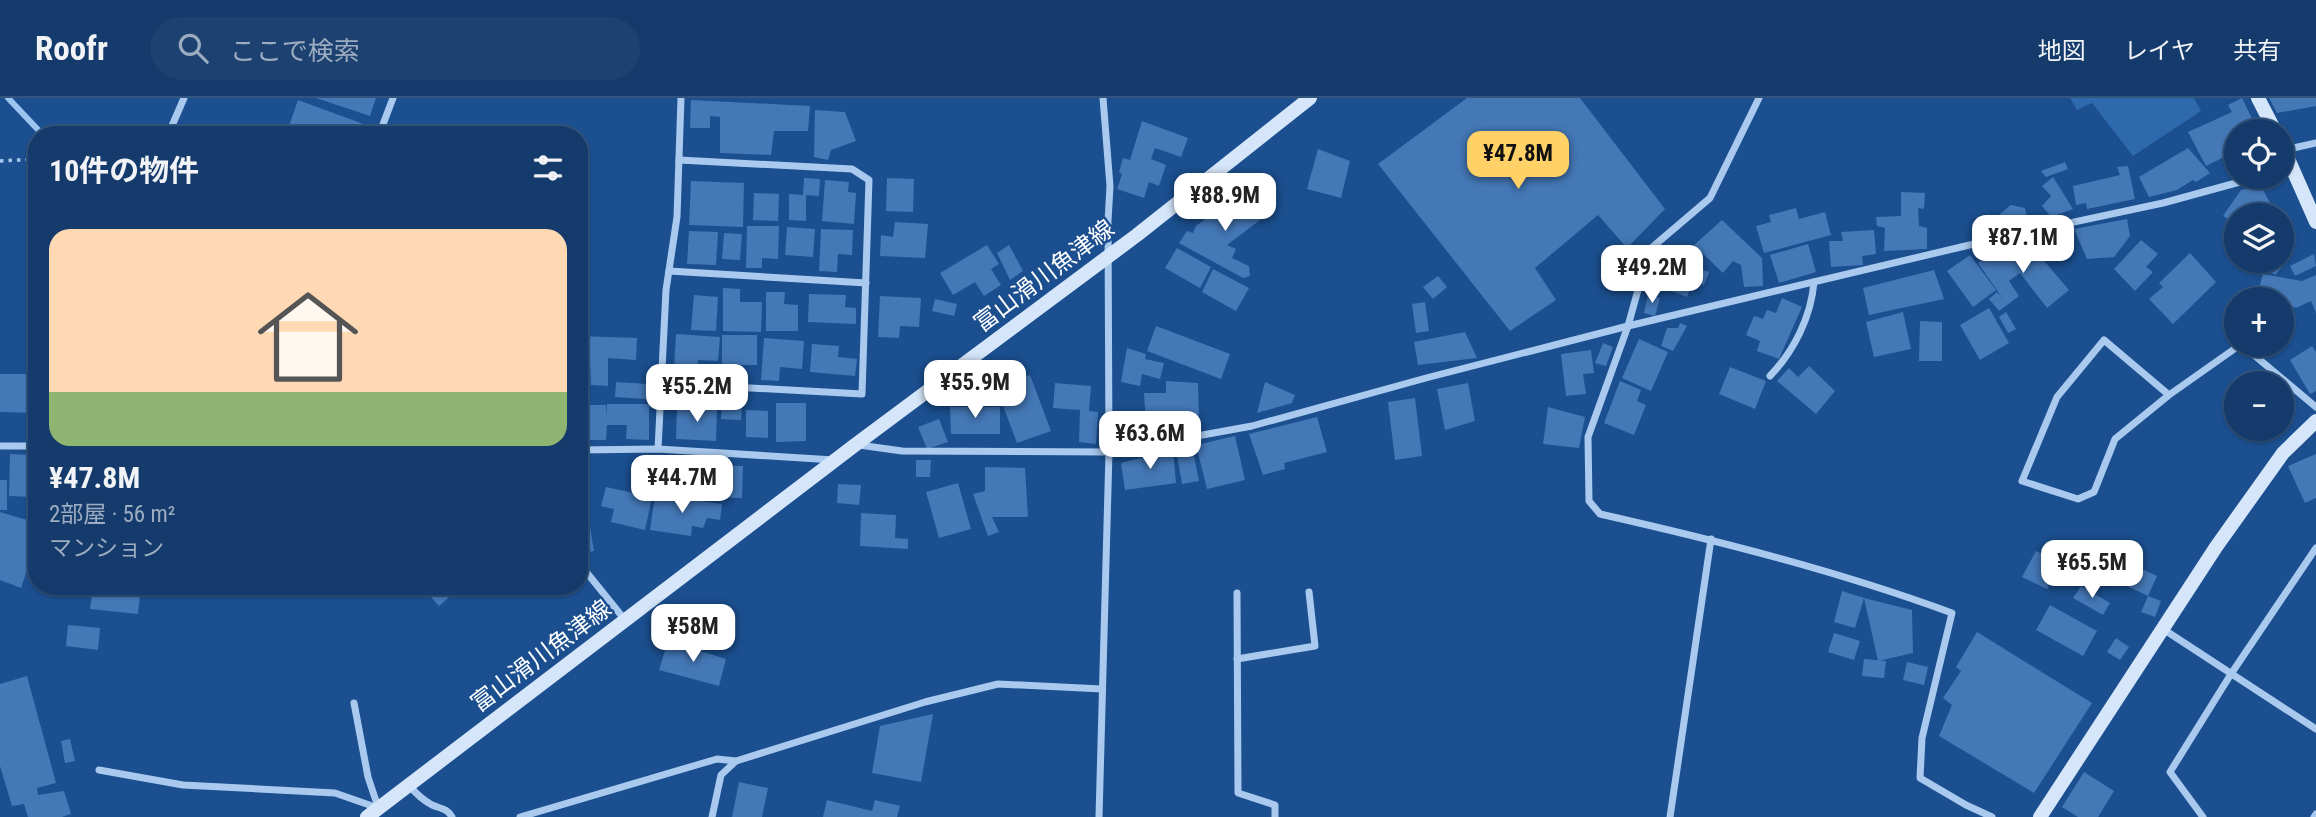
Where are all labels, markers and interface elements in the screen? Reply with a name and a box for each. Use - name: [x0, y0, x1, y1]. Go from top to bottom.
- search box: [150, 17, 640, 80]
- text: Roofr: [35, 29, 108, 68]
- icon: search: [174, 29, 212, 67]
- text: ここで検索: [230, 36, 360, 66]
- text: 地図: [2038, 37, 2086, 65]
- text: レイヤ: [2124, 37, 2195, 65]
- text: 共有: [2233, 37, 2281, 65]
- map controls: [2224, 119, 2294, 441]
- button: locate: [2224, 119, 2294, 189]
- pin: ¥47.8M: [1461, 132, 1575, 191]
- text: ¥47.8M: [1483, 140, 1553, 167]
- icon: filters: [529, 149, 567, 187]
- text: 10件の物件: [49, 153, 199, 188]
- pin: ¥88.9M: [1168, 174, 1282, 233]
- text: ¥88.9M: [1190, 182, 1260, 209]
- button: layers: [2224, 203, 2294, 273]
- street label: 富山滑川魚津線: [968, 214, 1120, 338]
- pin: ¥87.1M: [1966, 216, 2080, 275]
- text: ¥87.1M: [1988, 224, 2058, 251]
- pin: ¥49.2M: [1595, 246, 1709, 305]
- text: ¥49.2M: [1617, 254, 1687, 281]
- icon: home: [245, 274, 371, 400]
- button: +: [2224, 287, 2294, 357]
- pin: ¥55.9M: [918, 360, 1032, 420]
- pin: ¥55.2M: [640, 364, 754, 424]
- text: ¥55.9M: [940, 369, 1010, 396]
- button: −: [2224, 371, 2294, 441]
- text: ¥55.2M: [662, 373, 732, 400]
- pin: ¥63.6M: [1093, 412, 1207, 471]
- text: ¥63.6M: [1115, 420, 1185, 447]
- pin: ¥44.7M: [625, 456, 739, 515]
- text: ¥47.8M: [49, 460, 140, 495]
- text: ¥44.7M: [647, 464, 717, 491]
- text: 2部屋 · 56 m²: [49, 501, 175, 528]
- text: マンション: [49, 535, 164, 562]
- pin: ¥65.5M: [2035, 540, 2149, 600]
- text: ¥65.5M: [2057, 549, 2127, 576]
- street label: 富山滑川魚津線: [465, 594, 617, 718]
- pin: ¥58M: [652, 604, 734, 664]
- text: ¥58M: [667, 613, 719, 640]

